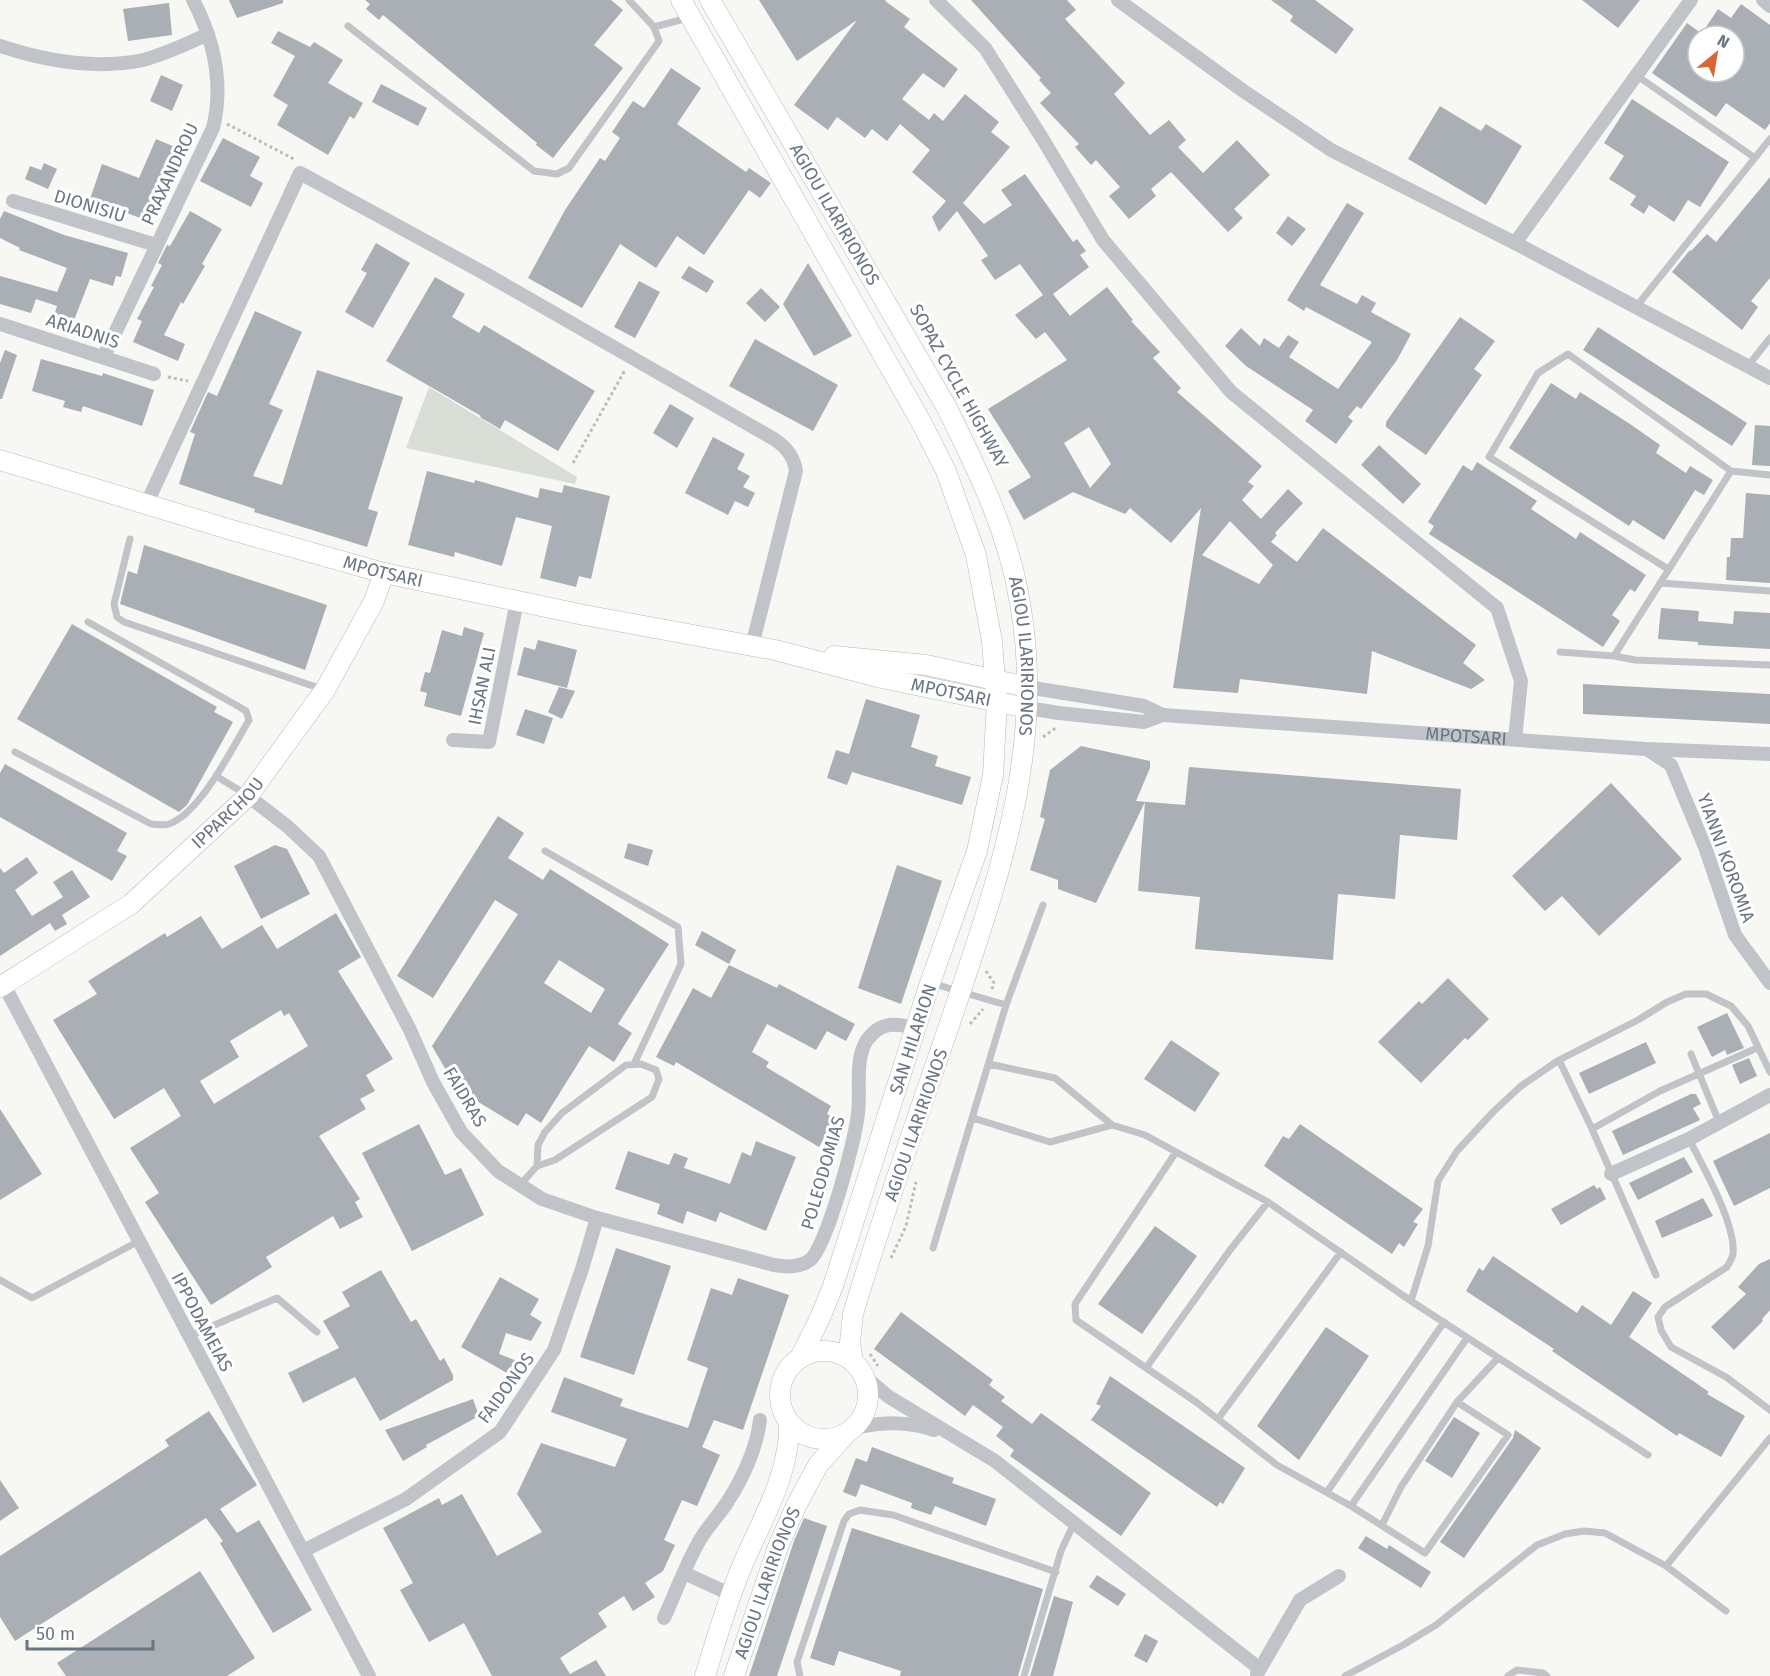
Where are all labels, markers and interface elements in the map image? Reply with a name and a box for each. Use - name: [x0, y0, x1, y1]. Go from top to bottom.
- north arrow: [1686, 24, 1746, 84]
- text: N: [1714, 31, 1733, 52]
- street label: PRAXANDROU: [137, 119, 203, 229]
- street label: AGIOU ILARIRIONOS: [785, 140, 884, 289]
- street label: DIONISIU: [51, 185, 129, 227]
- street label: SOPAZ CYCLE HIGHWAY: [905, 300, 1013, 472]
- street label: ARIADNIS: [44, 309, 123, 353]
- street label: MPOTSARI: [341, 551, 425, 592]
- street label: AGIOU ILARIRIONOS: [1004, 574, 1038, 737]
- street label: IHSAN ALI: [464, 645, 500, 727]
- street label: MPOTSARI: [909, 673, 993, 711]
- street label: MPOTSARI: [1425, 723, 1508, 750]
- street label: IPPARCHOU: [187, 773, 269, 853]
- street label: YIANNI KOROMIA: [1692, 790, 1760, 926]
- street label: SAN HILARION: [885, 981, 941, 1097]
- street label: AGIOU ILARIRIONOS: [880, 1046, 952, 1204]
- street label: FAIDRAS: [439, 1063, 492, 1131]
- street label: POLEODOMIAS: [796, 1114, 850, 1232]
- street label: IPPODAMEIAS: [167, 1269, 237, 1376]
- street label: FAIDONOS: [473, 1348, 539, 1428]
- street label: AGIOU ILARIRIONOS: [730, 1503, 805, 1662]
- scale bar: [27, 1613, 153, 1651]
- text: 50 m: [36, 1623, 75, 1645]

